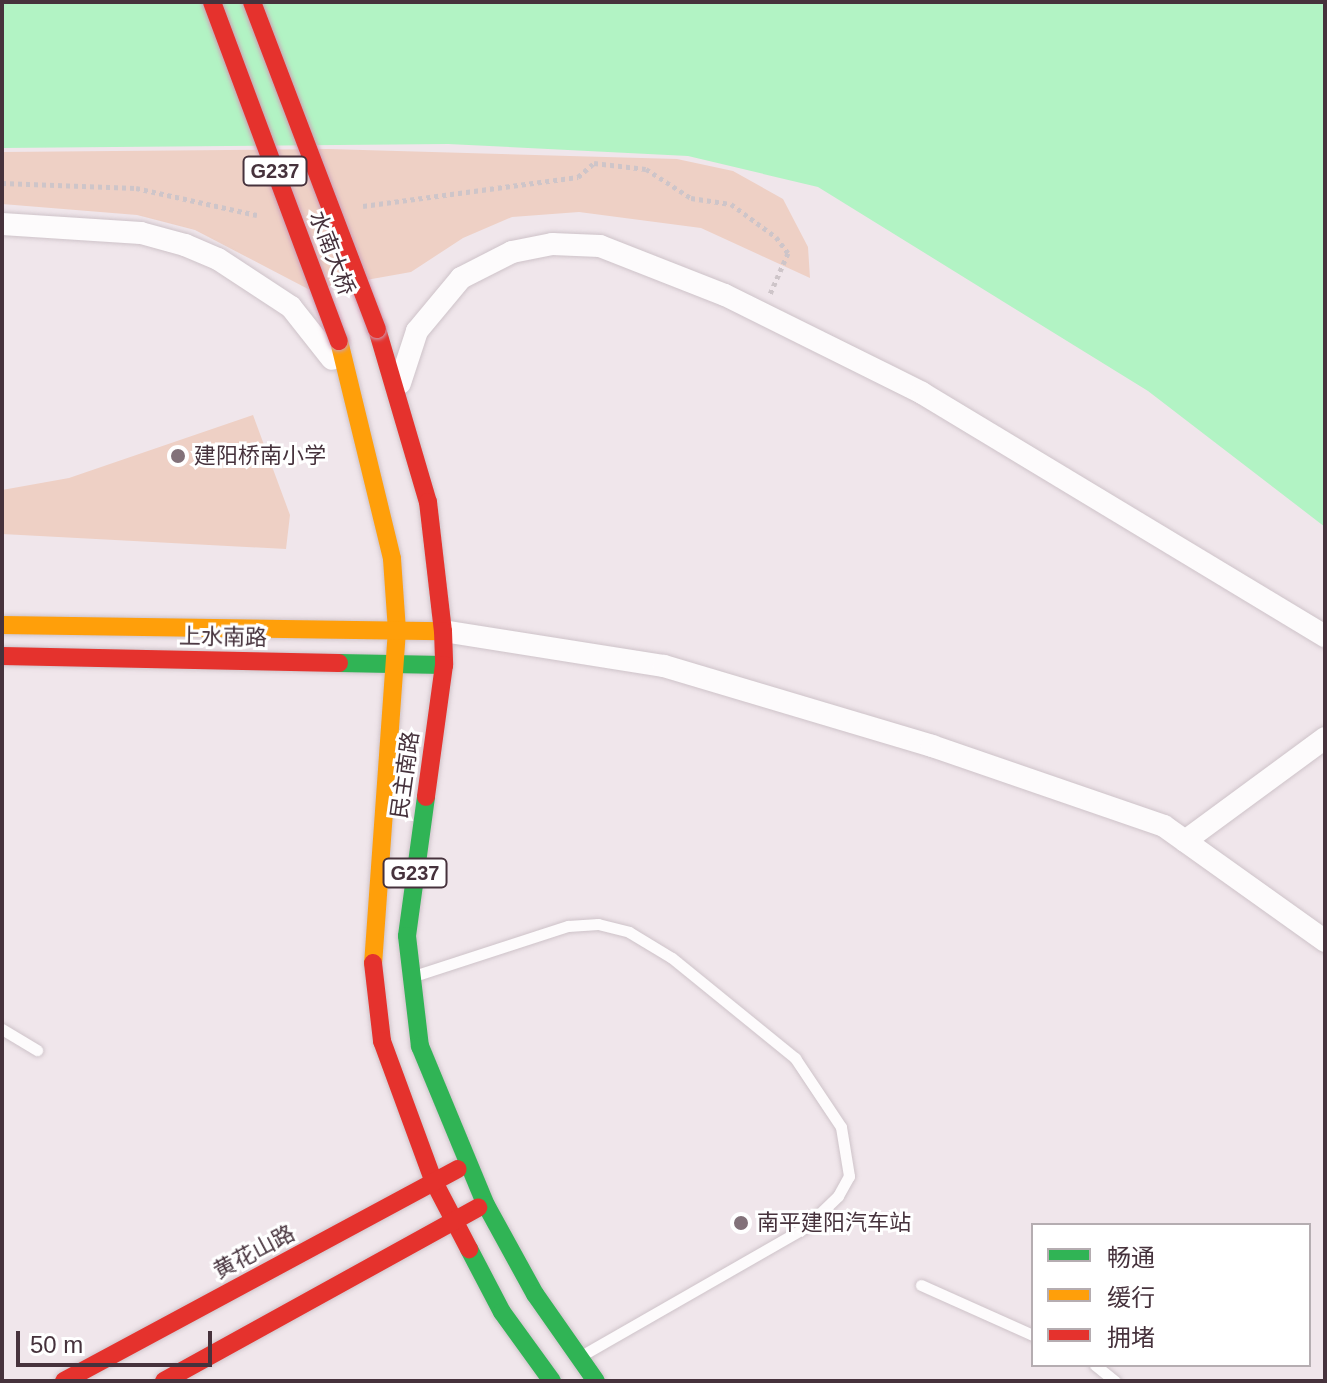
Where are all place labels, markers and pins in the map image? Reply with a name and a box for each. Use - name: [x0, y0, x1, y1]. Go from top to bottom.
- place label: 建阳桥南小学: [194, 443, 326, 469]
- marker: 建阳桥南小学: [169, 447, 187, 465]
- place label: 南平建阳汽车站: [757, 1210, 911, 1236]
- marker: 南平建阳汽车站: [732, 1214, 750, 1232]

